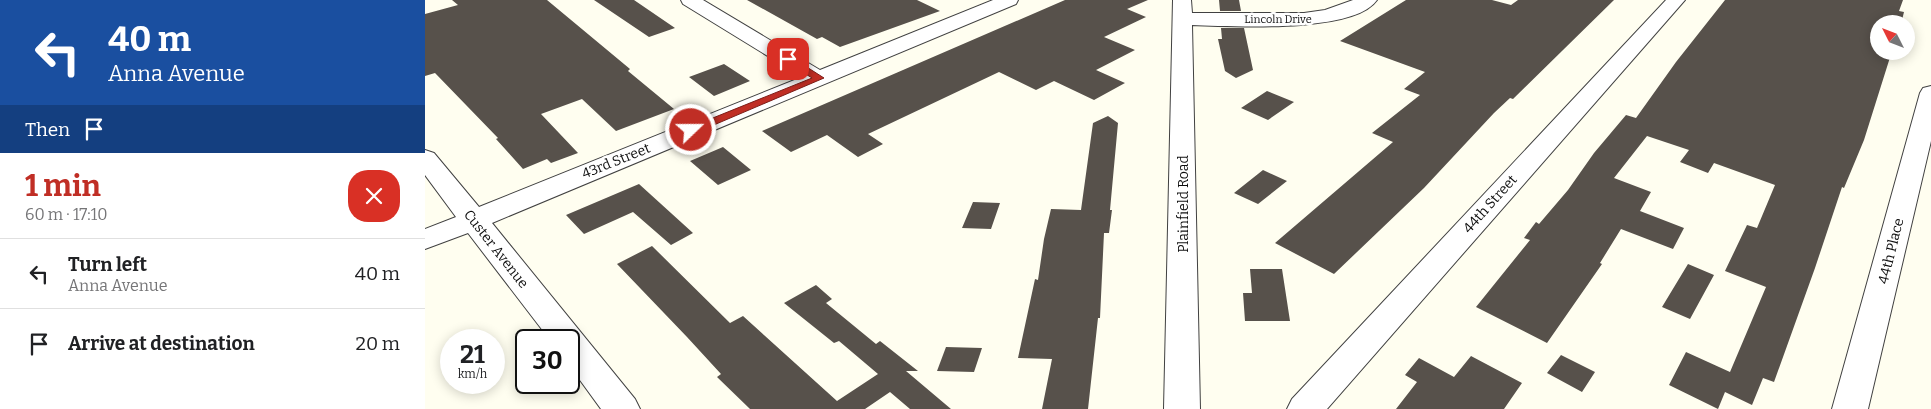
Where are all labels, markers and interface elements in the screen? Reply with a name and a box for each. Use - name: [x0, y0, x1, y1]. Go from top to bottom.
- street label: Lincoln Drive: [1244, 13, 1312, 26]
- north arrow: [1870, 15, 1915, 60]
- map controls: [1870, 15, 1915, 60]
- text: 40 m: [108, 18, 191, 60]
- icon: left: [25, 20, 90, 85]
- pin: [767, 38, 809, 80]
- icon: arrive: [774, 45, 802, 73]
- text: Anna Avenue: [108, 60, 245, 87]
- position arrow: [664, 103, 716, 155]
- icon: arrive: [80, 115, 108, 143]
- text: Then: [25, 118, 70, 141]
- street label: 43rd Street: [579, 140, 653, 182]
- street label: Plainfield Road: [1175, 155, 1192, 253]
- text: 1 min: [25, 168, 101, 204]
- button: close: [348, 170, 400, 222]
- street label: 44th Street: [1459, 171, 1521, 237]
- text: 60 m · 17:10: [25, 205, 107, 224]
- street label: Custer Avenue: [460, 206, 532, 292]
- street label: 44th Place: [1875, 216, 1907, 286]
- text: Turn left: [68, 253, 147, 276]
- icon: left: [25, 260, 53, 288]
- text: 40 m: [355, 262, 400, 285]
- text: Anna Avenue: [68, 276, 167, 295]
- speed limit sign: 30: [515, 329, 580, 394]
- icon: arrive: [25, 330, 53, 358]
- text: Arrive at destination: [68, 332, 255, 355]
- text: 20 m: [356, 332, 400, 355]
- text: 21: [460, 340, 485, 370]
- text: km/h: [458, 367, 487, 381]

